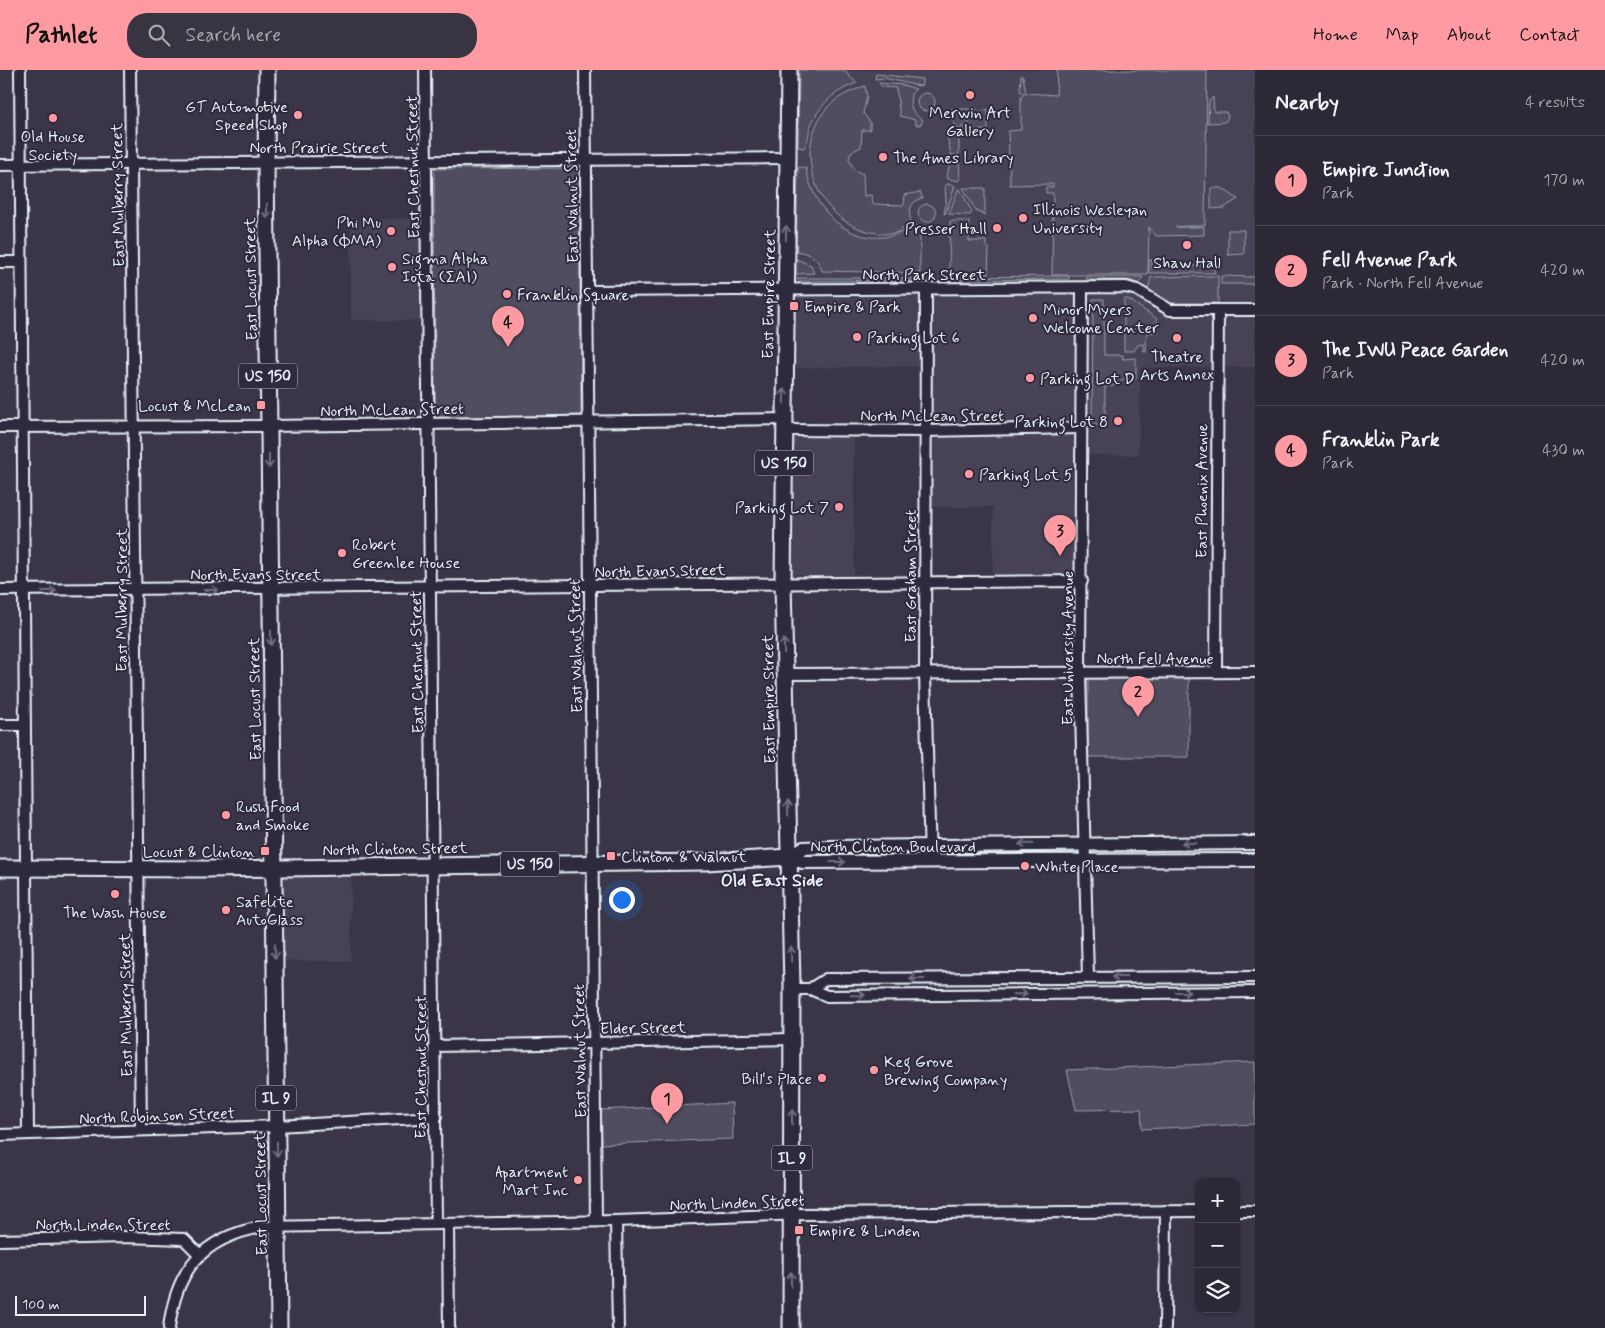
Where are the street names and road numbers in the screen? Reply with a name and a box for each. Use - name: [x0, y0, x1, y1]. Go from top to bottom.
- street label: East Chestnut Street: [402, 95, 425, 239]
- street label: East Mulberry Street: [107, 122, 130, 267]
- street label: East Walnut Street: [561, 129, 584, 263]
- street label: North Prairie Street: [249, 138, 389, 159]
- street label: East Locust Street: [240, 217, 263, 341]
- street label: East Empire Street: [758, 228, 781, 359]
- street label: North Park Street: [862, 265, 986, 286]
- road number: US 150: [239, 364, 297, 388]
- street label: North McLean Street: [320, 399, 464, 422]
- street label: North McLean Street: [860, 406, 1004, 427]
- street label: East Phoenix Avenue: [1192, 423, 1213, 558]
- road number: US 150: [755, 450, 813, 476]
- street label: East Graham Street: [901, 509, 922, 643]
- street label: East Mulberry Street: [112, 527, 133, 672]
- street label: North Evans Street: [594, 560, 726, 583]
- street label: North Evans Street: [190, 565, 322, 586]
- street label: East University Avenue: [1058, 571, 1079, 725]
- street label: East Walnut Street: [565, 579, 588, 713]
- street label: East Chestnut Street: [406, 590, 429, 734]
- street label: East Empire Street: [758, 633, 781, 764]
- street label: East Locust Street: [244, 637, 267, 761]
- street label: North Fell Avenue: [1096, 649, 1214, 670]
- street label: North Clinton Boulevard: [810, 837, 976, 858]
- street label: North Clinton Street: [322, 838, 468, 861]
- road number: US 150: [501, 852, 559, 876]
- street label: East Mulberry Street: [115, 932, 138, 1077]
- street label: East Walnut Street: [569, 984, 592, 1118]
- street label: East Chestnut Street: [411, 995, 432, 1139]
- street label: Elder Street: [600, 1017, 687, 1040]
- road number: IL 9: [256, 1086, 296, 1110]
- street label: North Robinson Street: [79, 1103, 236, 1130]
- street label: East Locust Street: [250, 1132, 273, 1256]
- road number: IL 9: [772, 1146, 812, 1170]
- street label: North Linden Street: [669, 1191, 805, 1216]
- street label: North Linden Street: [35, 1215, 171, 1236]

